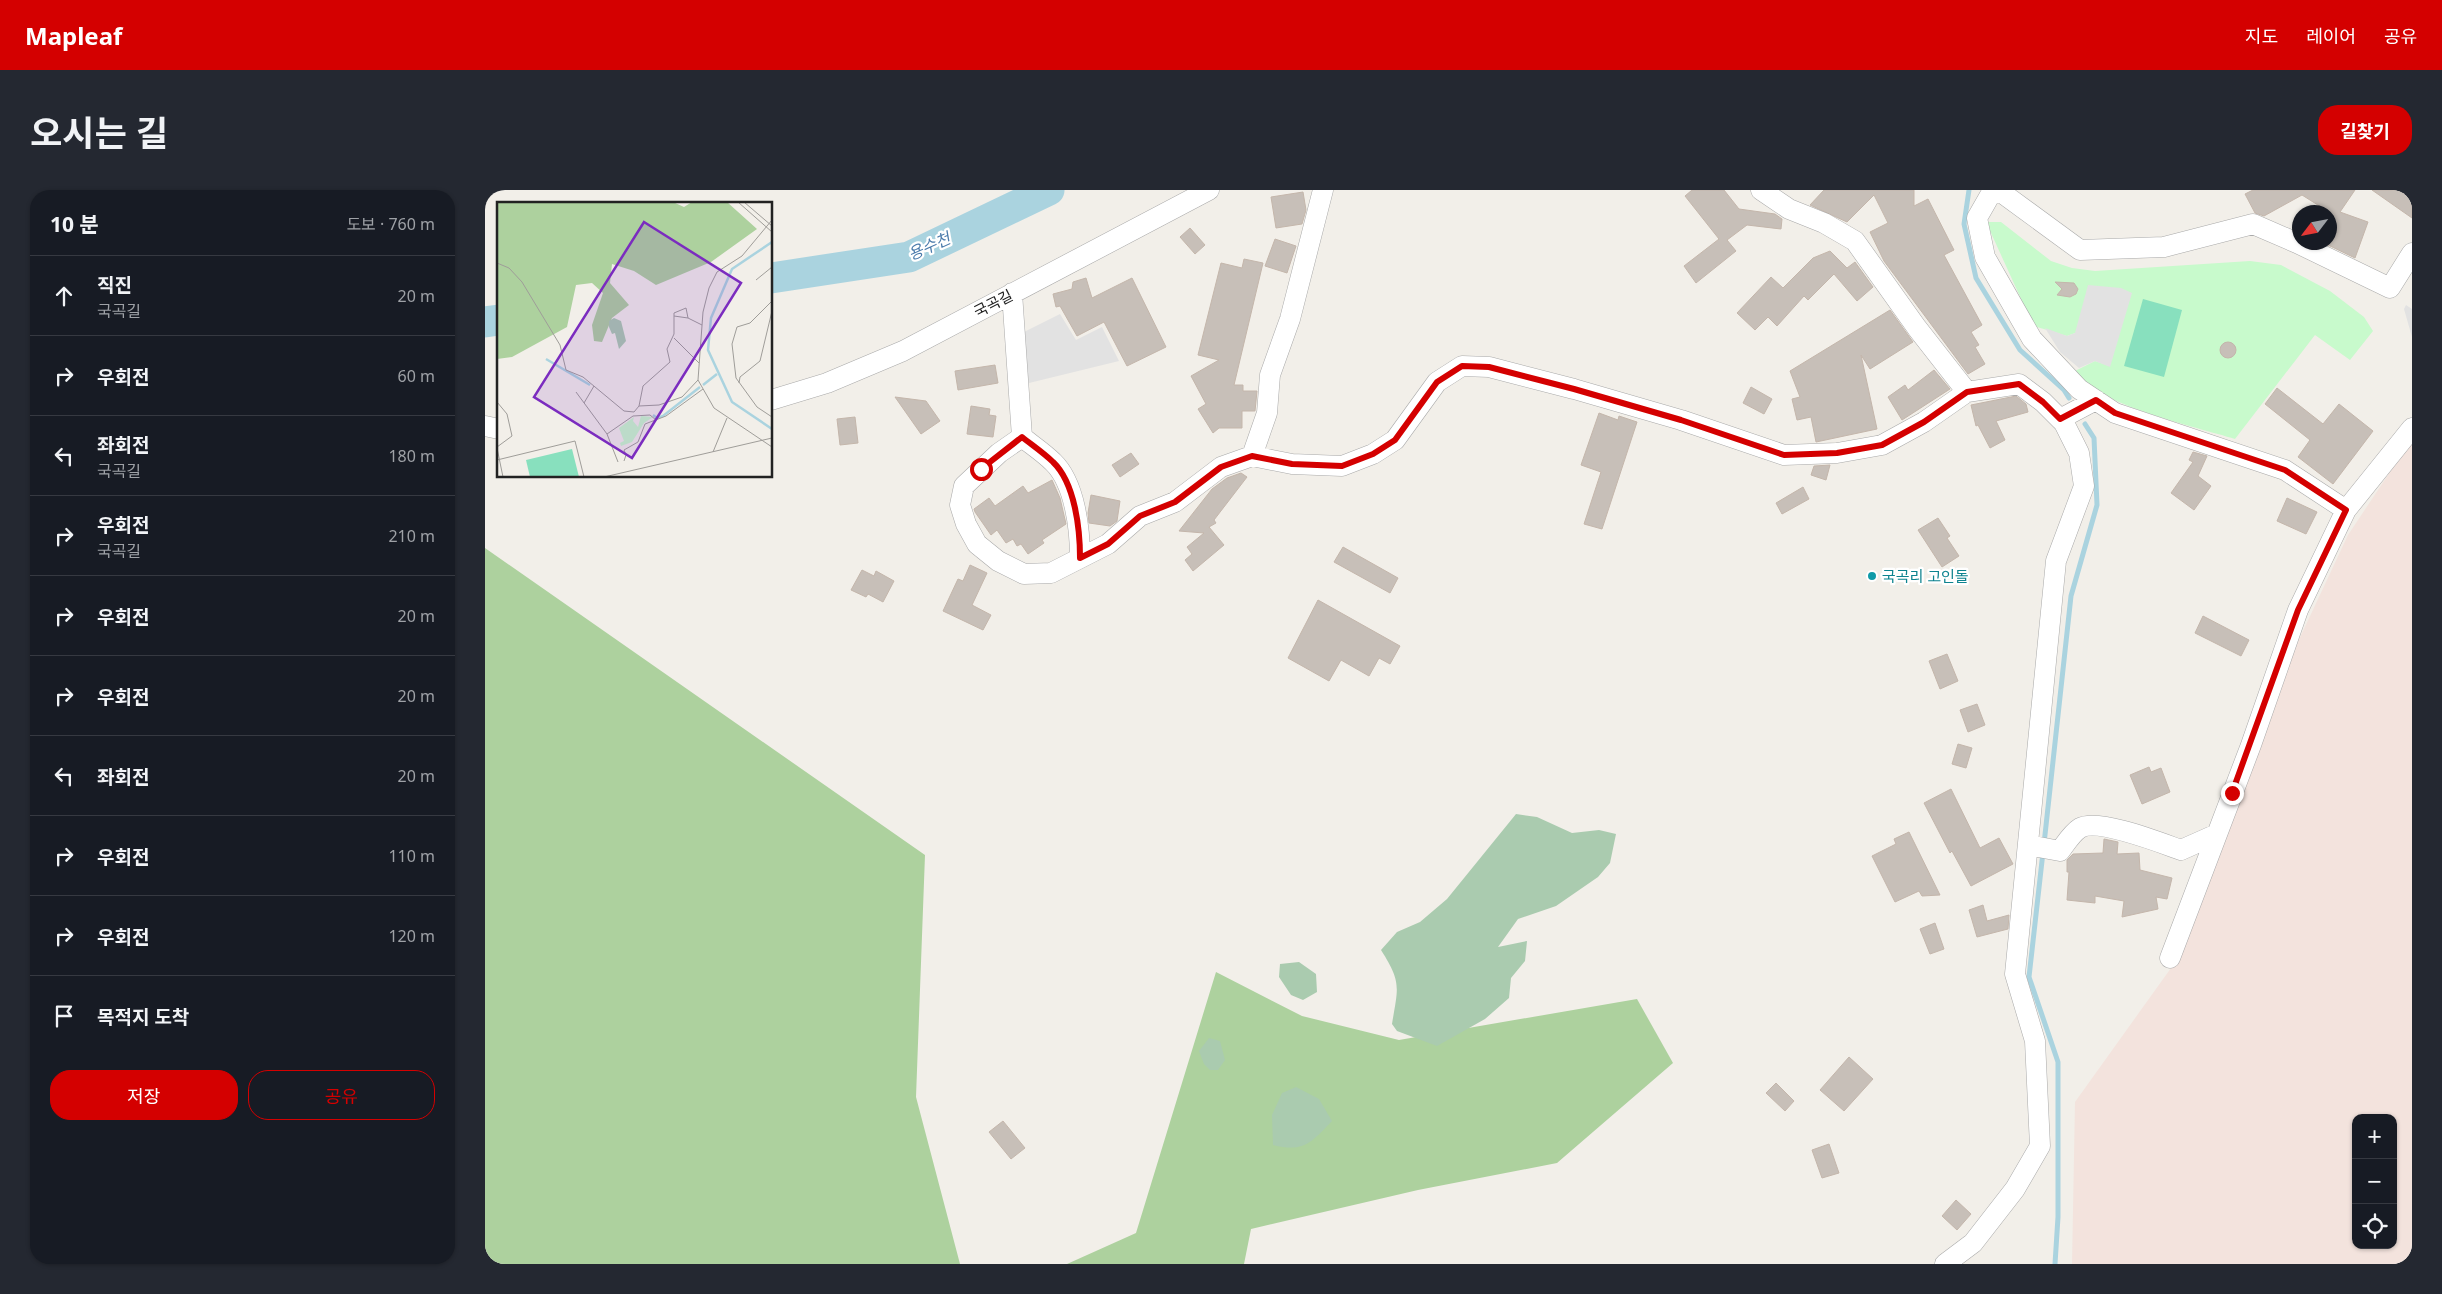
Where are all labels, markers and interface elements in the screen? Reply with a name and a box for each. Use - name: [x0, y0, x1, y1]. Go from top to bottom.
- text: Mapleaf: [25, 19, 122, 52]
- text: 지도: [2245, 24, 2278, 48]
- text: 레이어: [2306, 24, 2356, 48]
- text: 공유: [2384, 24, 2417, 48]
- button: 길찾기: [2318, 105, 2412, 155]
- text: 오시는 길: [30, 109, 168, 156]
- inset map: [497, 202, 773, 478]
- north arrow: [2292, 205, 2337, 250]
- text: 10 분: [50, 210, 99, 238]
- text: 도보 · 760 m: [346, 213, 435, 235]
- water label: 용수천: [904, 226, 956, 265]
- text: 직진: [97, 272, 132, 298]
- icon: ahead: [50, 282, 78, 310]
- text: 20 m: [398, 285, 435, 307]
- street label: 국곡길: [970, 285, 1016, 321]
- text: 국곡길: [97, 300, 141, 322]
- icon: right: [50, 362, 78, 390]
- text: 우회전: [97, 364, 149, 390]
- text: 60 m: [398, 365, 435, 387]
- text: 좌회전: [97, 432, 149, 458]
- icon: left: [50, 442, 78, 470]
- text: 180 m: [388, 445, 435, 467]
- route start: [970, 458, 993, 481]
- text: 국곡길: [97, 460, 141, 482]
- text: 우회전: [97, 512, 149, 538]
- icon: right: [50, 522, 78, 550]
- text: 210 m: [388, 525, 435, 547]
- text: 국곡길: [97, 540, 141, 562]
- place label: 국곡리 고인돌: [1882, 566, 1969, 586]
- marker: 국곡리 고인돌: [1866, 570, 1878, 582]
- icon: right: [50, 602, 78, 630]
- text: 우회전: [97, 604, 149, 630]
- text: 20 m: [398, 605, 435, 627]
- icon: right: [50, 682, 78, 710]
- text: 우회전: [97, 684, 149, 710]
- text: 20 m: [398, 685, 435, 707]
- icon: left: [50, 762, 78, 790]
- text: 좌회전: [97, 764, 149, 790]
- text: 20 m: [398, 765, 435, 787]
- route end: [2221, 782, 2244, 805]
- icon: right: [50, 842, 78, 870]
- text: 우회전: [97, 844, 149, 870]
- text: 110 m: [388, 845, 435, 867]
- icon: right: [50, 922, 78, 950]
- text: 우회전: [97, 924, 149, 950]
- text: 120 m: [388, 925, 435, 947]
- icon: arrive: [50, 1002, 78, 1030]
- text: 목적지 도착: [97, 1004, 189, 1030]
- button: 저장: [50, 1070, 238, 1120]
- button: 공유: [248, 1070, 435, 1120]
- map controls: [2352, 1114, 2397, 1249]
- button: +: [2352, 1114, 2397, 1159]
- button: −: [2352, 1159, 2397, 1204]
- button: locate: [2352, 1204, 2397, 1249]

